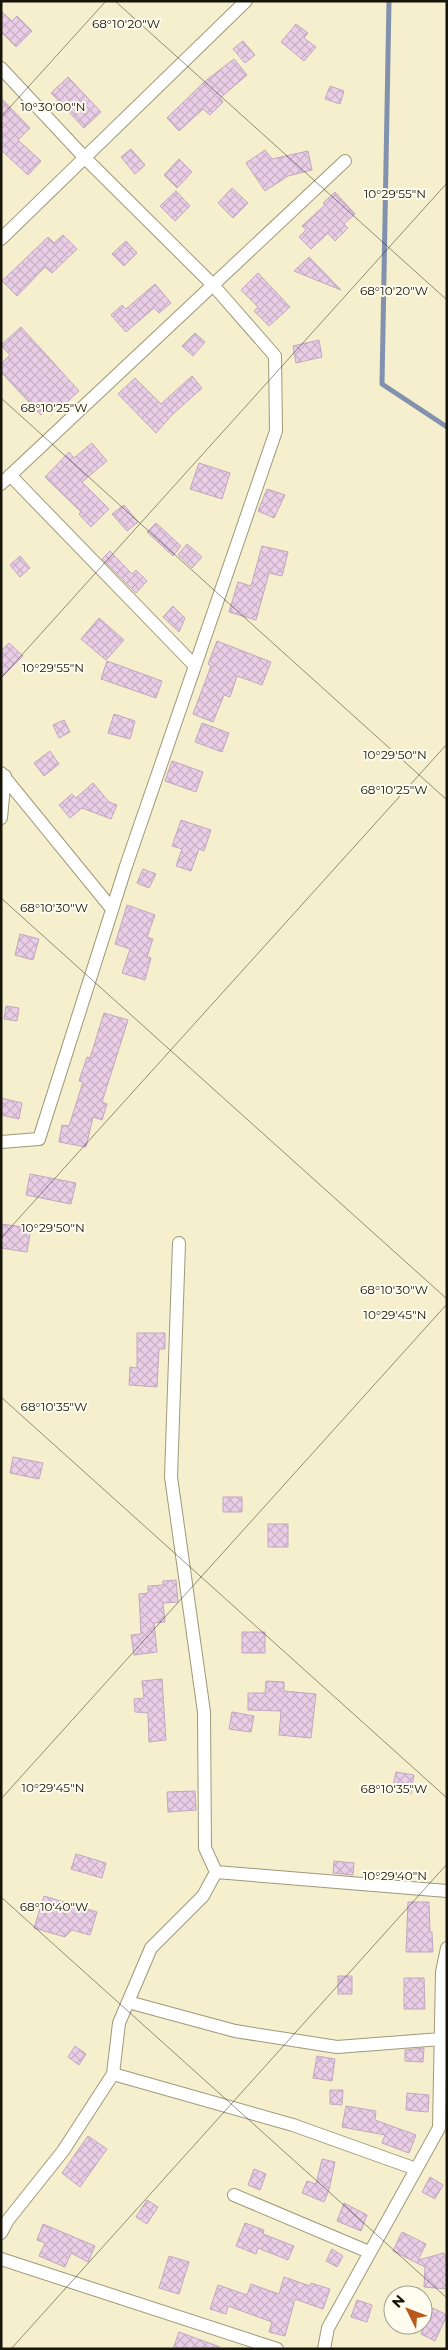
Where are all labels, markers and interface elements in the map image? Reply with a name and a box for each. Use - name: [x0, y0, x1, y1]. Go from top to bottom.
- text: 68°10'20"W: [92, 16, 160, 31]
- text: 10°30'00"N: [20, 99, 86, 114]
- text: 10°29'55"N: [364, 186, 426, 201]
- text: 68°10'20"W: [360, 283, 428, 298]
- text: 68°10'25"W: [20, 400, 88, 415]
- text: 10°29'55"N: [22, 660, 84, 675]
- text: 10°29'50"N: [363, 747, 427, 762]
- text: 68°10'25"W: [360, 782, 428, 797]
- text: 68°10'30"W: [20, 900, 88, 915]
- text: 10°29'50"N: [21, 1220, 85, 1235]
- text: 68°10'30"W: [360, 1282, 428, 1297]
- text: 10°29'45"N: [364, 1307, 426, 1322]
- text: 68°10'35"W: [21, 1399, 87, 1414]
- text: 10°29'45"N: [22, 1780, 84, 1795]
- text: 68°10'35"W: [361, 1781, 427, 1796]
- text: 10°29'40"N: [363, 1868, 427, 1883]
- text: 68°10'40"W: [20, 1899, 88, 1914]
- north arrow: [383, 2285, 433, 2335]
- text: N: [388, 2291, 409, 2312]

